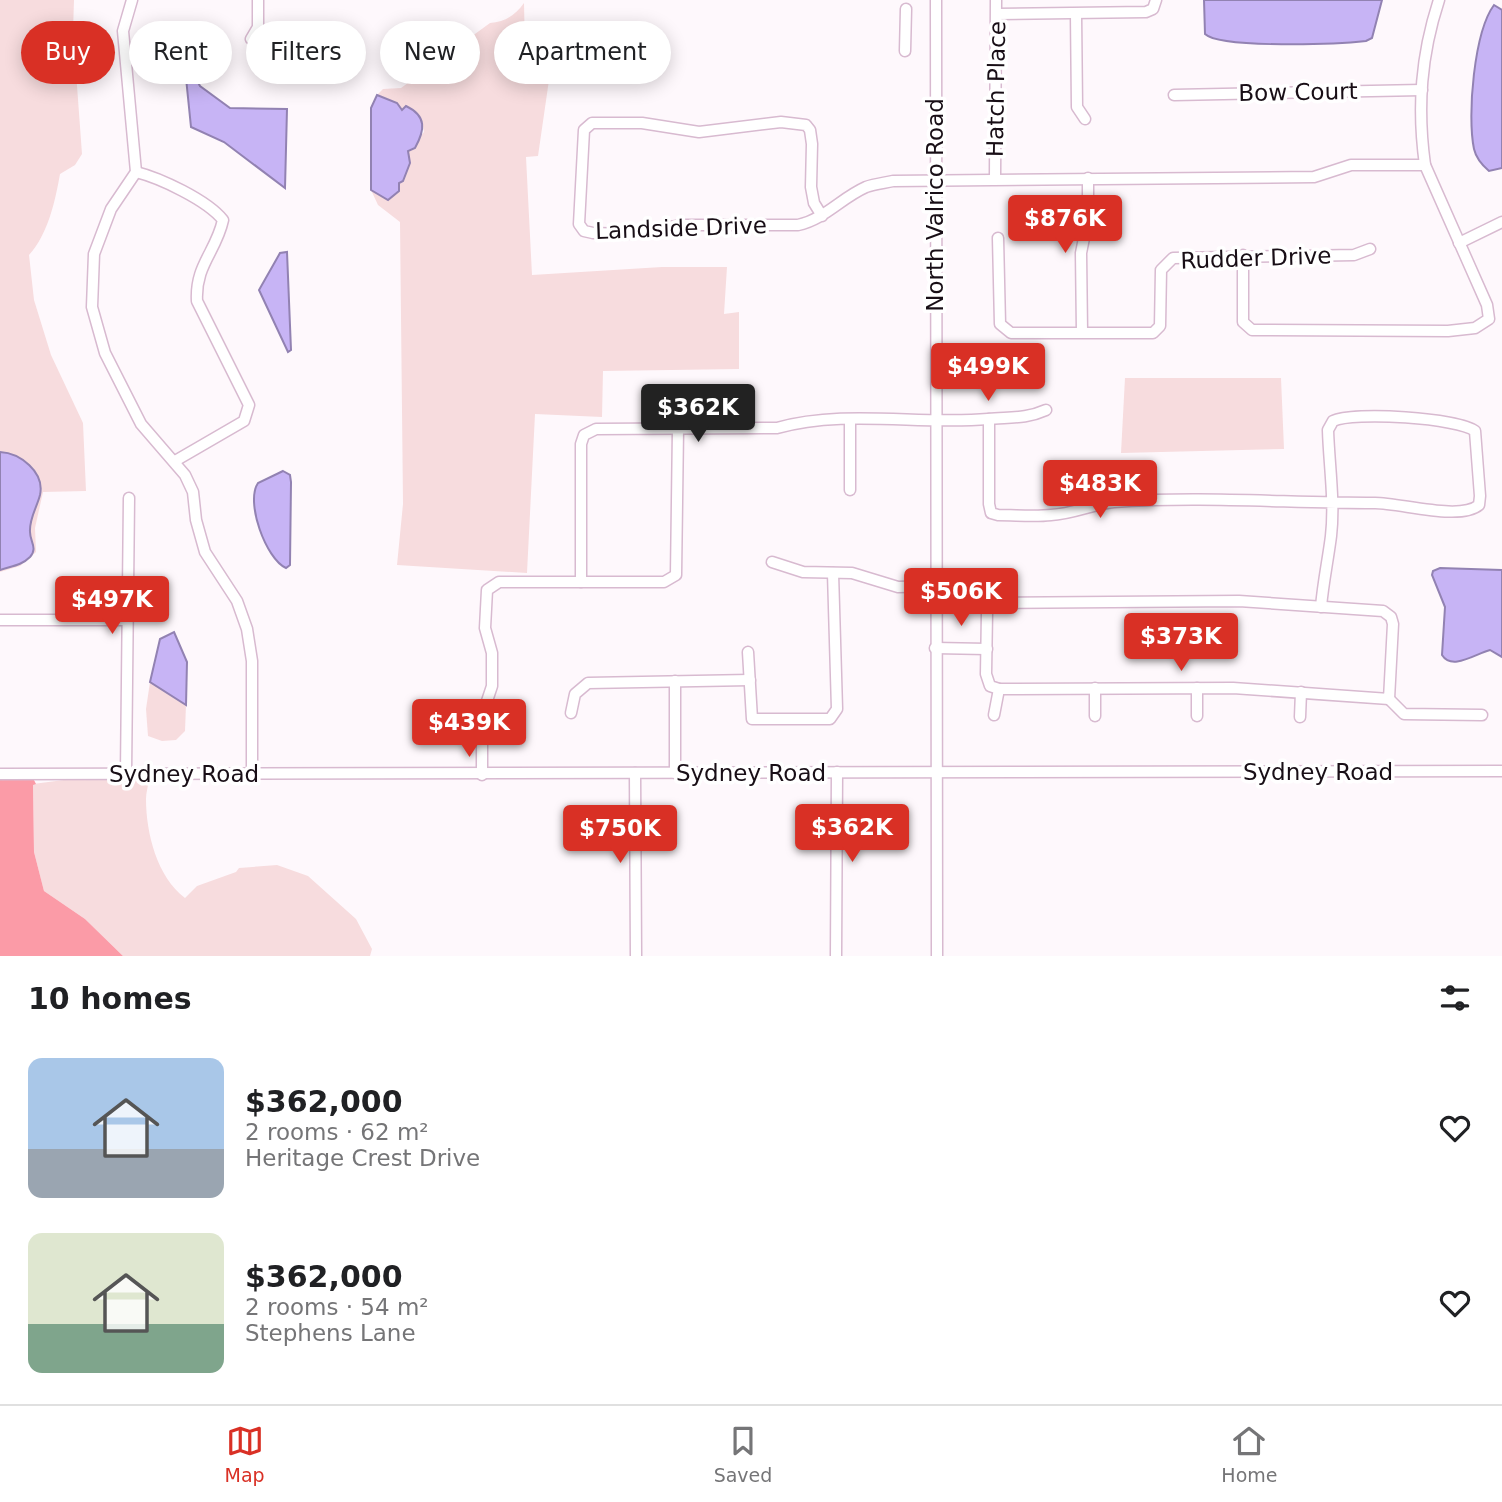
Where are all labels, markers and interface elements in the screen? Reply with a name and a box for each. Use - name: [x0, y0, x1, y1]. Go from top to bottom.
- chip: Buy: [21, 21, 115, 84]
- chip: Rent: [129, 21, 232, 84]
- chip: Filters: [246, 21, 366, 84]
- chip: New: [380, 21, 480, 84]
- chip: Apartment: [494, 21, 671, 84]
- street label: Hatch Place: [982, 21, 1010, 157]
- street label: Bow Court: [1238, 78, 1358, 106]
- street label: North Valrico Road: [922, 98, 948, 312]
- pin: $876K: [1016, 196, 1114, 255]
- text: $876K: [1024, 205, 1106, 231]
- street label: Landside Drive: [595, 212, 767, 244]
- street label: Rudder Drive: [1180, 242, 1332, 274]
- pin: $499K: [939, 344, 1037, 403]
- text: $499K: [947, 353, 1029, 379]
- pin: $362K: [649, 384, 747, 444]
- text: $362K: [657, 394, 739, 420]
- pin: $483K: [1051, 461, 1149, 520]
- text: $483K: [1059, 470, 1141, 496]
- pin: $506K: [912, 568, 1010, 628]
- pin: $497K: [63, 576, 161, 636]
- text: $506K: [920, 578, 1002, 604]
- text: $497K: [71, 586, 153, 612]
- pin: $373K: [1132, 614, 1230, 673]
- text: $373K: [1140, 623, 1222, 649]
- pin: $439K: [420, 700, 518, 759]
- text: $439K: [428, 709, 510, 735]
- street label: Sydney Road: [1243, 759, 1393, 785]
- street label: Sydney Road: [676, 760, 826, 786]
- street label: Sydney Road: [109, 761, 259, 787]
- pin: $362K: [803, 804, 901, 864]
- pin: $750K: [571, 806, 669, 865]
- text: $362K: [811, 814, 893, 840]
- text: $750K: [579, 815, 661, 841]
- icon: filters: [1436, 979, 1474, 1017]
- text: 10 homes: [28, 981, 192, 1016]
- text: $362,000: [245, 1084, 403, 1119]
- icon: home: [84, 1086, 168, 1170]
- icon: heart: [1436, 1109, 1474, 1147]
- text: 2 rooms · 62 m²: [245, 1119, 429, 1145]
- text: Heritage Crest Drive: [245, 1145, 480, 1171]
- text: $362,000: [245, 1259, 403, 1294]
- icon: home: [84, 1261, 168, 1345]
- icon: heart: [1436, 1284, 1474, 1322]
- text: 2 rooms · 54 m²: [245, 1294, 429, 1320]
- text: Stephens Lane: [245, 1320, 416, 1346]
- tab: Map: [225, 1422, 265, 1486]
- tab: Saved: [714, 1422, 772, 1486]
- tab: Home: [1221, 1422, 1277, 1486]

